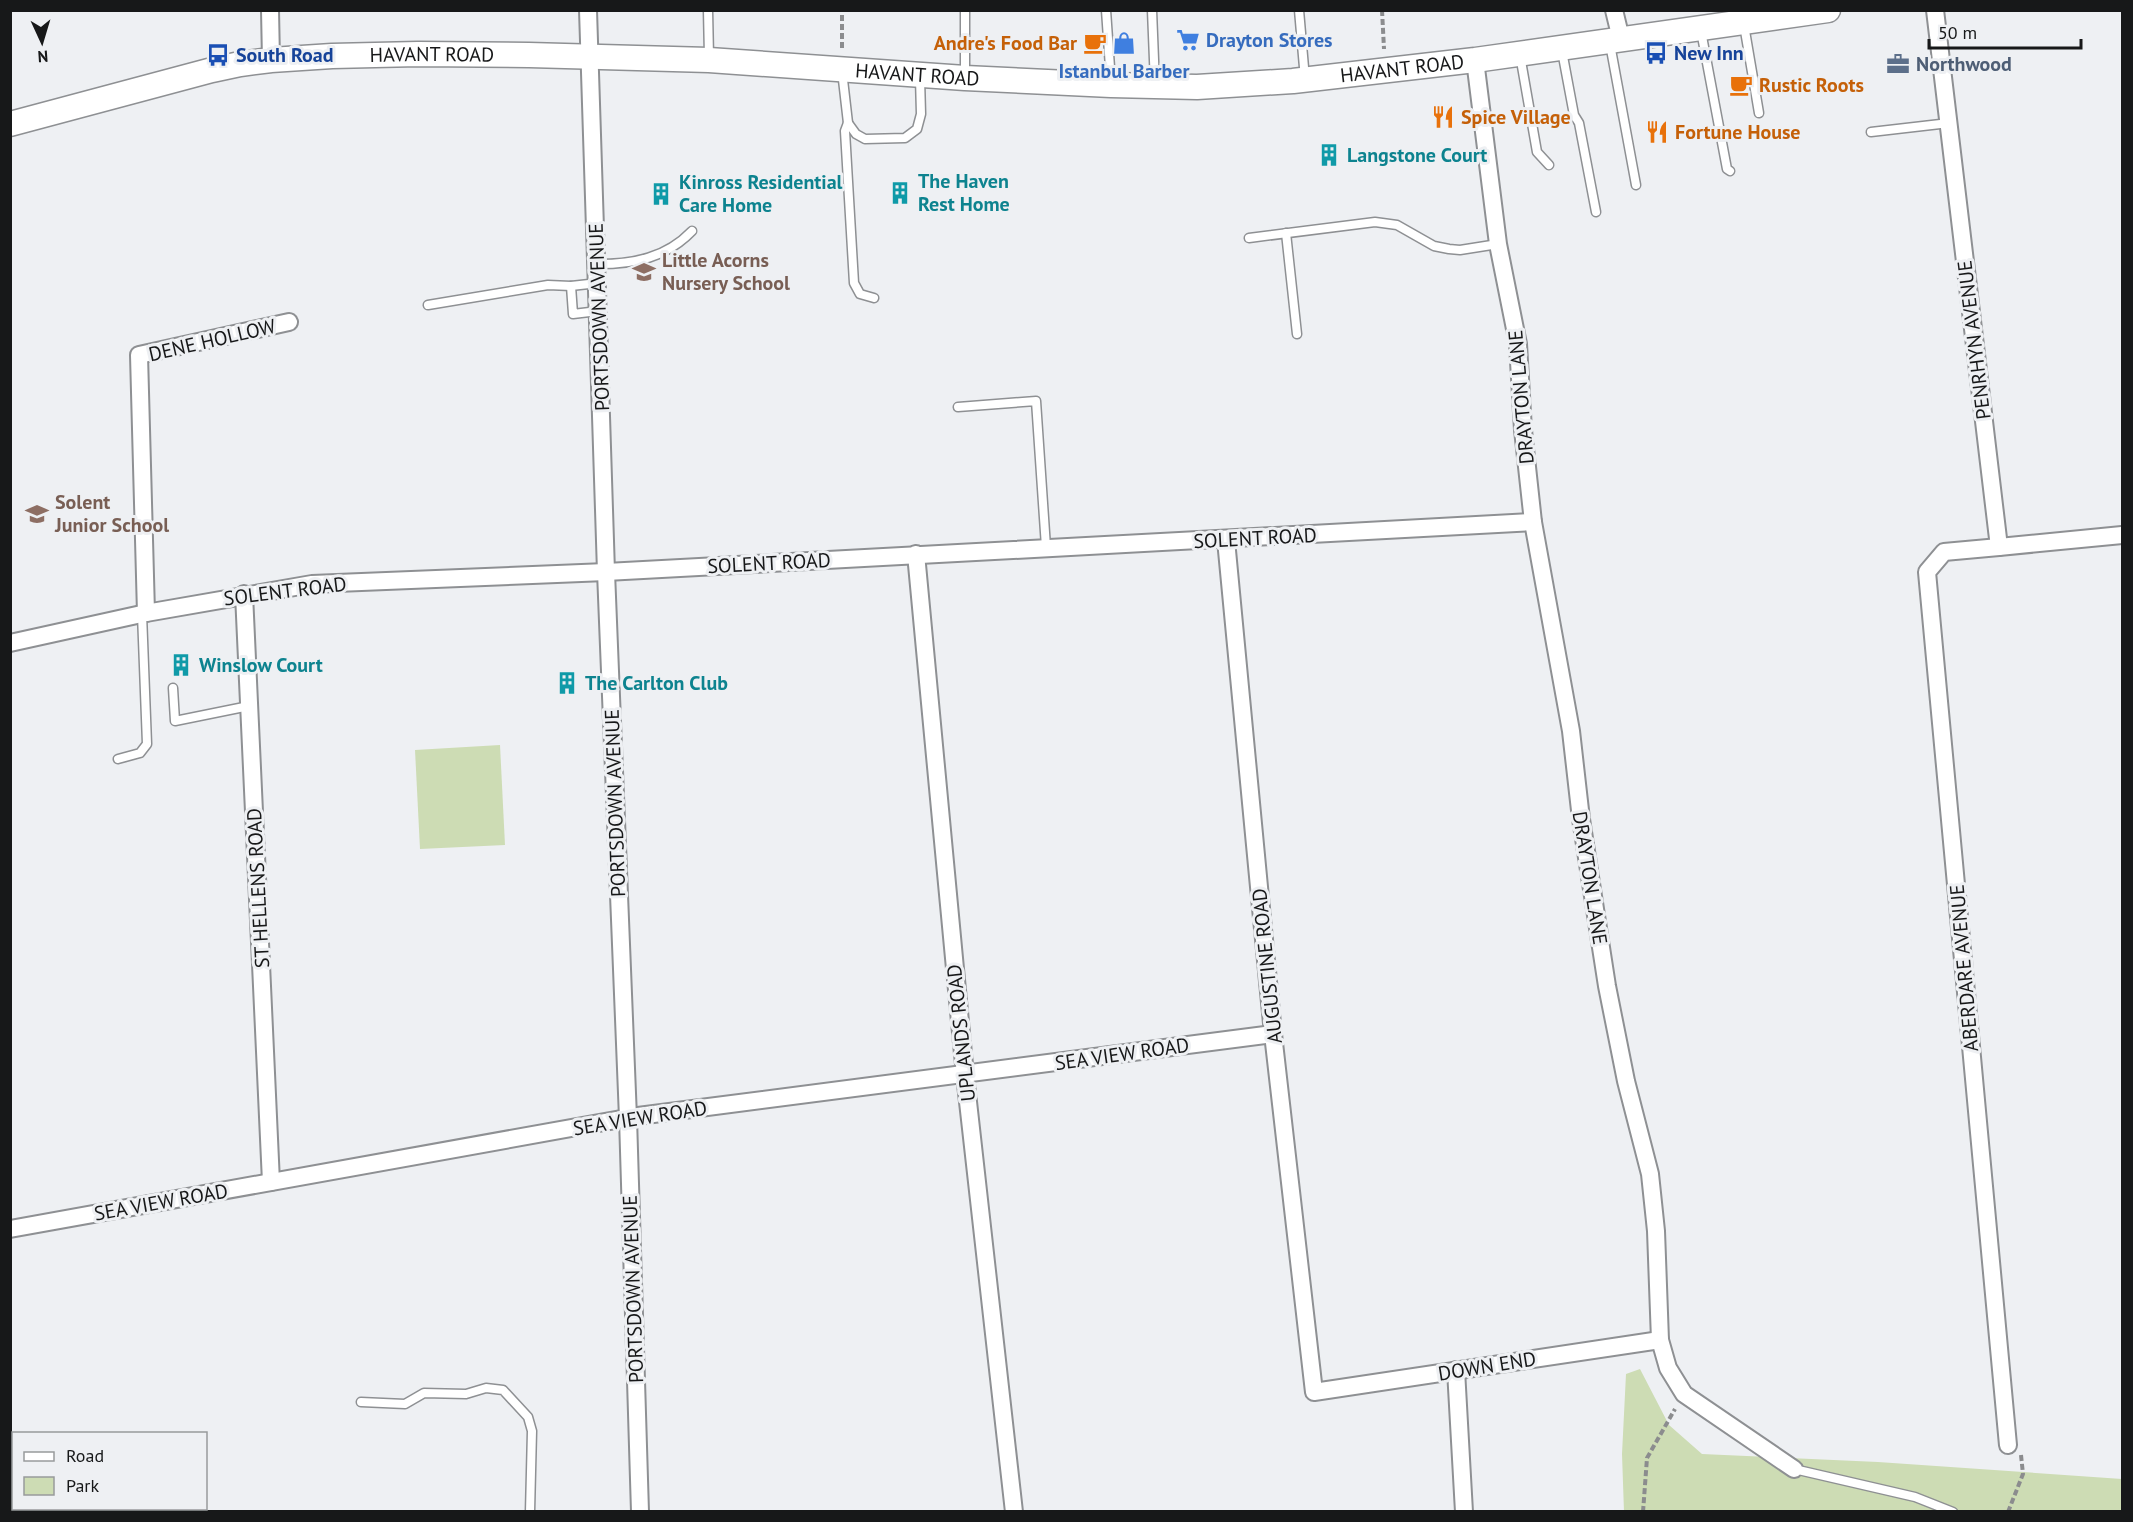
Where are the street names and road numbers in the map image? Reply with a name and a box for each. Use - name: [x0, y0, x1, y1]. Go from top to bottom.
- street label: HAVANT ROAD: [369, 41, 494, 68]
- street label: HAVANT ROAD: [1339, 48, 1465, 88]
- street label: HAVANT ROAD: [854, 57, 980, 92]
- street label: PORTSDOWN AVENUE: [583, 223, 615, 411]
- street label: PENRHYN AVENUE: [1951, 259, 1997, 421]
- street label: DENE HOLLOW: [146, 313, 279, 367]
- street label: DRAYTON LANE: [1502, 329, 1540, 465]
- street label: SOLENT ROAD: [1193, 522, 1317, 554]
- street label: SOLENT ROAD: [707, 547, 831, 579]
- street label: SOLENT ROAD: [222, 571, 348, 611]
- street label: PORTSDOWN AVENUE: [599, 709, 631, 897]
- street label: ST HELLENS ROAD: [241, 807, 275, 969]
- street label: DRAYTON LANE: [1567, 809, 1613, 947]
- street label: ABERDARE AVENUE: [1944, 883, 1984, 1053]
- street label: AUGUSTINE ROAD: [1246, 887, 1288, 1045]
- street label: UPLANDS ROAD: [941, 963, 981, 1103]
- street label: SEA VIEW ROAD: [1053, 1032, 1191, 1076]
- street label: SEA VIEW ROAD: [571, 1095, 709, 1141]
- street label: SEA VIEW ROAD: [92, 1177, 230, 1227]
- street label: PORTSDOWN AVENUE: [617, 1195, 649, 1383]
- street label: DOWN END: [1436, 1345, 1538, 1387]

